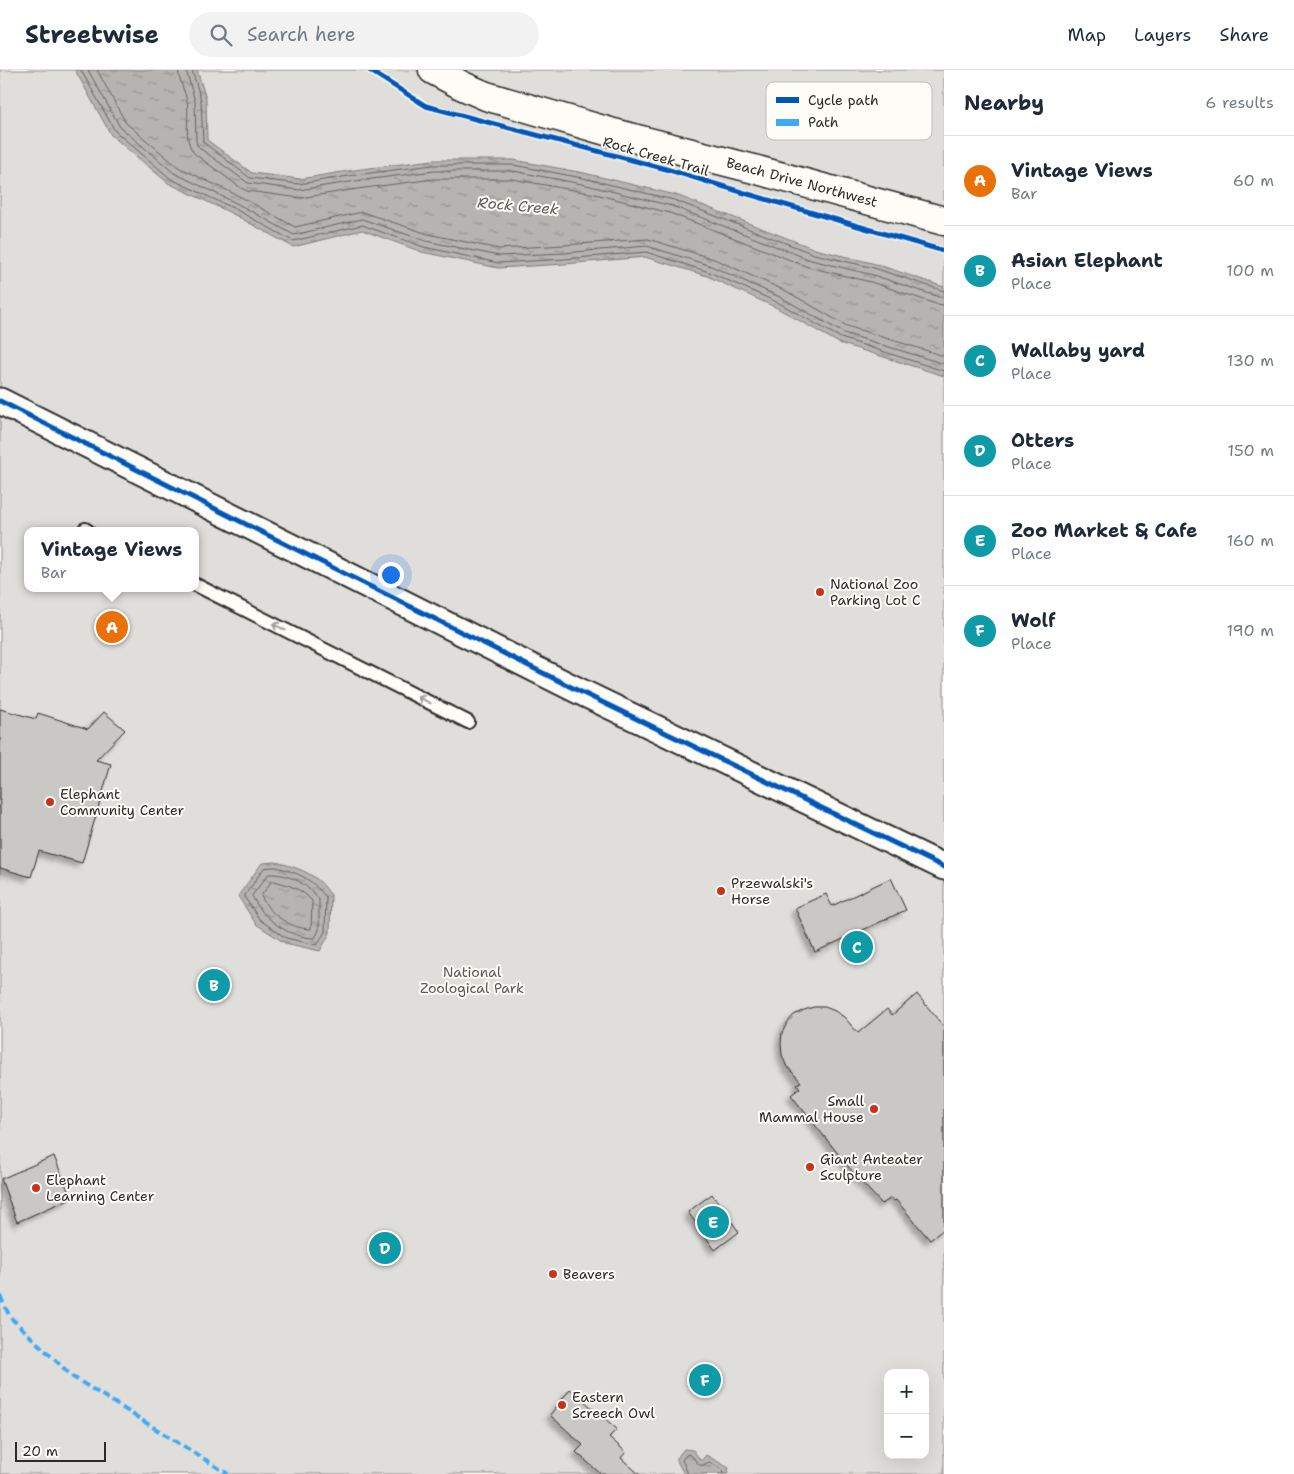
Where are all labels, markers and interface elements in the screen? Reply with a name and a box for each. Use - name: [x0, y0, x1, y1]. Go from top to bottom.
- search box: [189, 12, 539, 57]
- text: Streetwise: [25, 19, 159, 51]
- icon: search: [207, 21, 235, 49]
- text: Search here: [247, 22, 356, 47]
- text: Map: [1068, 23, 1106, 47]
- text: Layers: [1134, 23, 1191, 47]
- text: Share: [1219, 23, 1269, 47]
- legend: [766, 82, 932, 140]
- text: Nearby: [964, 89, 1044, 117]
- text: Cycle path: [808, 91, 879, 109]
- text: 6 results: [1205, 92, 1274, 113]
- text: Path: [808, 113, 839, 131]
- street label: Rock Creek Trail: [601, 132, 712, 180]
- street label: Beach Drive Northwest: [724, 153, 880, 211]
- text: Vintage Views: [1011, 158, 1153, 183]
- text: A: [974, 170, 986, 191]
- text: 60 m: [1233, 170, 1274, 191]
- text: Bar: [1011, 183, 1038, 204]
- water label: Rock Creek: [477, 192, 560, 220]
- text: Asian Elephant: [1011, 248, 1163, 273]
- text: B: [975, 260, 985, 281]
- text: 100 m: [1226, 260, 1274, 281]
- text: Place: [1011, 273, 1052, 294]
- text: Wallaby yard: [1011, 338, 1145, 363]
- text: C: [975, 350, 985, 371]
- text: 130 m: [1227, 350, 1274, 371]
- text: Place: [1011, 363, 1052, 384]
- text: Otters: [1011, 428, 1074, 453]
- text: D: [974, 440, 986, 461]
- text: 150 m: [1227, 440, 1274, 461]
- text: Place: [1011, 453, 1052, 474]
- text: Zoo Market & Cafe: [1011, 518, 1197, 543]
- popup: [24, 527, 199, 592]
- text: E: [975, 530, 985, 551]
- text: 160 m: [1227, 530, 1274, 551]
- text: Vintage Views: [41, 537, 182, 562]
- text: Place: [1011, 543, 1052, 564]
- text: Bar: [41, 562, 67, 583]
- your location: [378, 562, 404, 588]
- place label: National Zoo Parking Lot C: [830, 575, 921, 609]
- marker: National Zoo Parking Lot C: [814, 586, 826, 598]
- pin: A: [96, 608, 128, 646]
- text: Wolf: [1011, 608, 1056, 633]
- text: F: [975, 620, 985, 641]
- text: 190 m: [1227, 620, 1274, 641]
- one-way arrow: [272, 622, 287, 631]
- text: Place: [1011, 633, 1052, 654]
- one-way arrow: [417, 695, 432, 704]
- place label: Elephant Community Center: [60, 785, 185, 819]
- marker: Elephant Community Center: [44, 796, 56, 808]
- place label: Przewalski's Horse: [731, 874, 813, 908]
- marker: Przewalski's Horse: [715, 885, 727, 897]
- pin: C: [841, 928, 873, 966]
- park label: National Zoological Park: [420, 963, 524, 997]
- pin: B: [198, 966, 230, 1004]
- place label: Small Mammal House: [759, 1092, 865, 1126]
- marker: Small Mammal House: [868, 1103, 880, 1115]
- place label: Giant Anteater Sculpture: [820, 1150, 923, 1184]
- marker: Giant Anteater Sculpture: [804, 1161, 816, 1173]
- place label: Elephant Learning Center: [46, 1171, 155, 1205]
- marker: Elephant Learning Center: [30, 1182, 42, 1194]
- pin: E: [697, 1203, 729, 1241]
- pin: D: [369, 1229, 401, 1267]
- place label: Beavers: [563, 1265, 615, 1283]
- marker: Beavers: [547, 1268, 559, 1280]
- pin: F: [689, 1361, 721, 1399]
- map controls: [884, 1369, 929, 1459]
- button: +: [884, 1369, 929, 1414]
- place label: Eastern Screech Owl: [572, 1388, 656, 1422]
- marker: Eastern Screech Owl: [556, 1399, 568, 1411]
- button: −: [884, 1414, 929, 1459]
- scale bar: [15, 1439, 106, 1462]
- text: 20 m: [22, 1442, 58, 1460]

